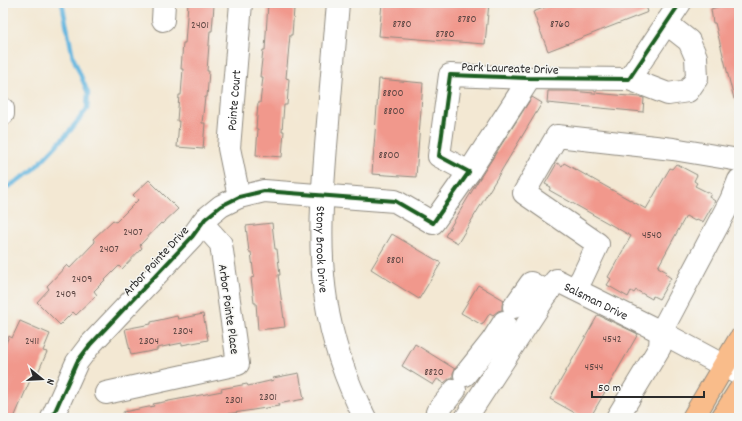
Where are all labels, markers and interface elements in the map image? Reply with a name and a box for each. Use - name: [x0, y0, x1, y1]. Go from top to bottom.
- house number: 8780: [457, 12, 477, 28]
- house number: 8780: [392, 17, 412, 33]
- house number: 8760: [550, 17, 570, 33]
- house number: 2401: [191, 18, 209, 34]
- house number: 8780: [435, 27, 455, 43]
- street label: Park Laureate Drive: [461, 58, 559, 81]
- street label: Pointe Court: [223, 69, 247, 132]
- house number: 8800: [383, 86, 403, 102]
- house number: 8800: [384, 104, 404, 120]
- house number: 8800: [379, 148, 399, 164]
- street label: Stony Brook Drive: [309, 206, 332, 294]
- street label: Arbor Pointe Drive: [119, 222, 195, 301]
- house number: 2407: [123, 225, 143, 241]
- house number: 4540: [642, 228, 662, 244]
- house number: 2407: [99, 242, 119, 258]
- house number: 8801: [386, 253, 404, 269]
- street label: Arbor Pointe Place: [212, 263, 243, 356]
- house number: 2409: [72, 272, 92, 288]
- street label: Salsman Drive: [560, 278, 631, 326]
- house number: 2409: [56, 287, 76, 303]
- house number: 2304: [173, 324, 193, 340]
- house number: 4542: [602, 332, 622, 348]
- house number: 2411: [25, 334, 39, 350]
- house number: 2304: [139, 334, 159, 350]
- north arrow: [22, 359, 62, 399]
- house number: 4544: [585, 360, 603, 376]
- house number: 8820: [424, 365, 444, 381]
- scale bar: [592, 373, 704, 399]
- text: N: [41, 376, 58, 387]
- text: 50 m: [598, 380, 621, 397]
- house number: 2301: [259, 390, 277, 406]
- house number: 2301: [225, 393, 243, 409]

